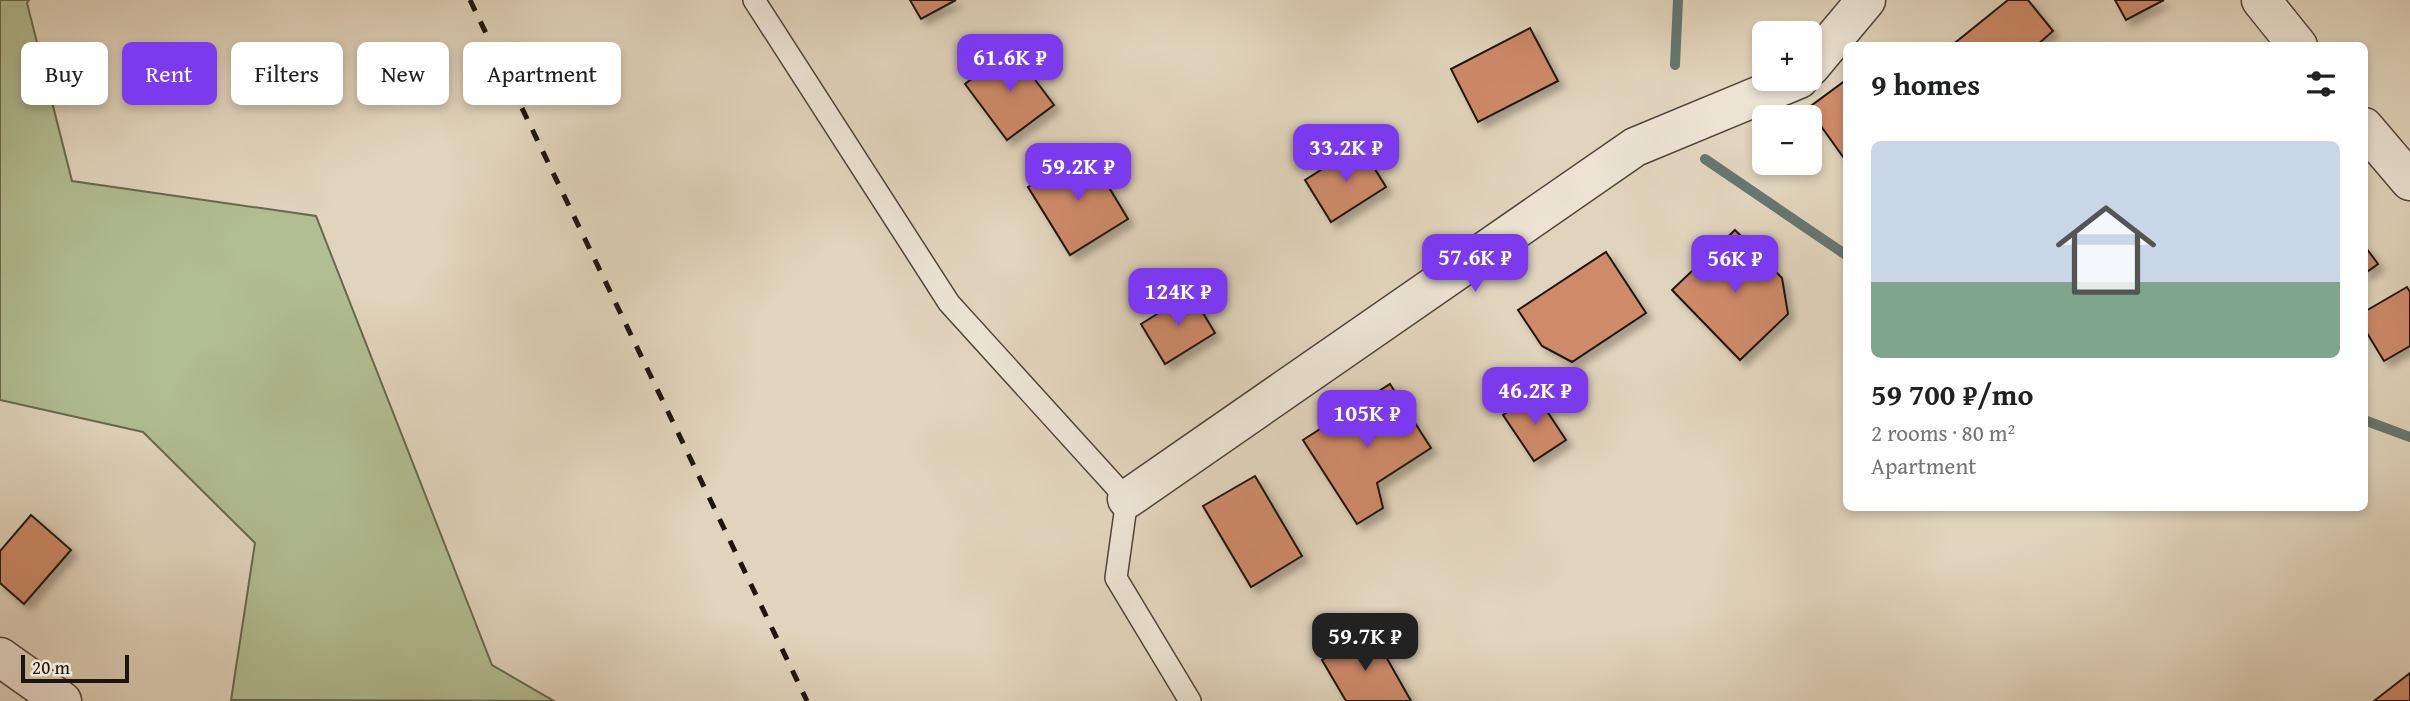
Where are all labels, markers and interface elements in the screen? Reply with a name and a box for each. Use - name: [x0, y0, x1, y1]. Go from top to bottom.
- map controls: [1752, 21, 1822, 175]
- button: +: [1752, 21, 1822, 91]
- pin: 61.6K ₽: [945, 34, 1075, 94]
- text: 61.6K ₽: [973, 40, 1047, 73]
- chip: Buy: [21, 42, 108, 105]
- chip: Rent: [122, 42, 217, 105]
- chip: Filters: [231, 42, 343, 105]
- chip: New: [357, 42, 449, 105]
- chip: Apartment: [463, 42, 621, 105]
- text: 9 homes: [1871, 62, 1980, 106]
- icon: filters: [2302, 65, 2340, 103]
- button: −: [1752, 105, 1822, 175]
- pin: 33.2K ₽: [1281, 124, 1411, 184]
- text: 33.2K ₽: [1309, 130, 1383, 163]
- pin: 59.2K ₽: [1013, 144, 1143, 203]
- text: 59.2K ₽: [1041, 149, 1115, 182]
- icon: home: [2043, 187, 2169, 313]
- pin: 57.6K ₽: [1410, 234, 1540, 294]
- pin: 56K ₽: [1686, 236, 1784, 295]
- text: 57.6K ₽: [1438, 240, 1512, 273]
- text: 56K ₽: [1707, 241, 1763, 274]
- pin: 124K ₽: [1121, 268, 1235, 328]
- text: 124K ₽: [1144, 274, 1212, 307]
- pin: 46.2K ₽: [1470, 368, 1600, 427]
- text: 59 700 ₽/mo: [1871, 372, 2034, 416]
- text: 46.2K ₽: [1498, 373, 1572, 406]
- pin: 105K ₽: [1310, 391, 1424, 450]
- text: 105K ₽: [1333, 396, 1401, 429]
- text: 2 rooms · 80 m²: [1871, 416, 2015, 449]
- text: Apartment: [1871, 449, 1976, 482]
- pin: 59.7K ₽: [1300, 614, 1430, 673]
- text: 59.7K ₽: [1328, 619, 1402, 652]
- scale bar: [21, 652, 130, 684]
- text: 20 m: [32, 653, 70, 681]

